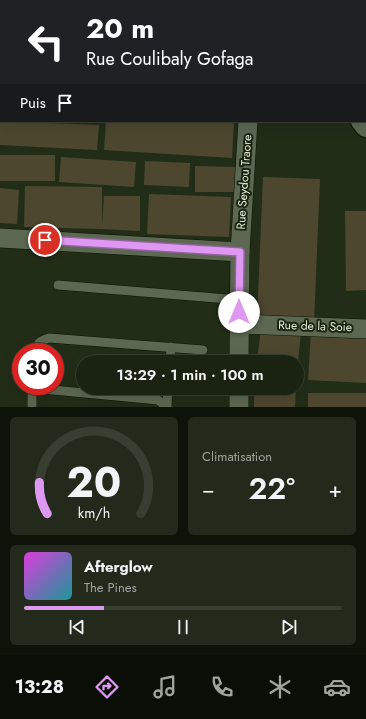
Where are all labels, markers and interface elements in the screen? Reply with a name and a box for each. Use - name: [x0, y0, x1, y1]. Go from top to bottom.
- text: 20 m: [86, 8, 154, 49]
- icon: left: [20, 16, 72, 68]
- text: Rue Coulibaly Gofaga: [86, 46, 254, 72]
- text: Puis: [20, 92, 46, 114]
- icon: arrive: [54, 92, 76, 114]
- street label: Rue Seydou Traore: [232, 134, 256, 230]
- pin: [28, 223, 62, 257]
- icon: arrive: [34, 229, 56, 251]
- position arrow: [218, 291, 260, 333]
- street label: Rue de la Soie: [278, 316, 352, 336]
- speed limit sign: 30: [12, 343, 64, 395]
- text: 13:29 · 1 min · 100 m: [116, 364, 264, 386]
- text: Climatisation: [202, 447, 272, 466]
- text: 20: [67, 452, 121, 513]
- text: 22°: [248, 467, 295, 510]
- text: −: [202, 473, 215, 505]
- text: +: [328, 473, 342, 505]
- text: km/h: [78, 503, 110, 523]
- text: Afterglow: [84, 556, 153, 578]
- text: The Pines: [84, 578, 137, 597]
- icon: previous: [66, 616, 88, 638]
- icon: pause: [172, 616, 194, 638]
- icon: next: [278, 616, 300, 638]
- icon: directions: [93, 673, 121, 701]
- icon: music: [151, 673, 179, 701]
- icon: phone: [208, 673, 236, 701]
- icon: climate: [266, 673, 294, 701]
- icon: car: [323, 673, 351, 701]
- text: 13:28: [15, 674, 64, 700]

